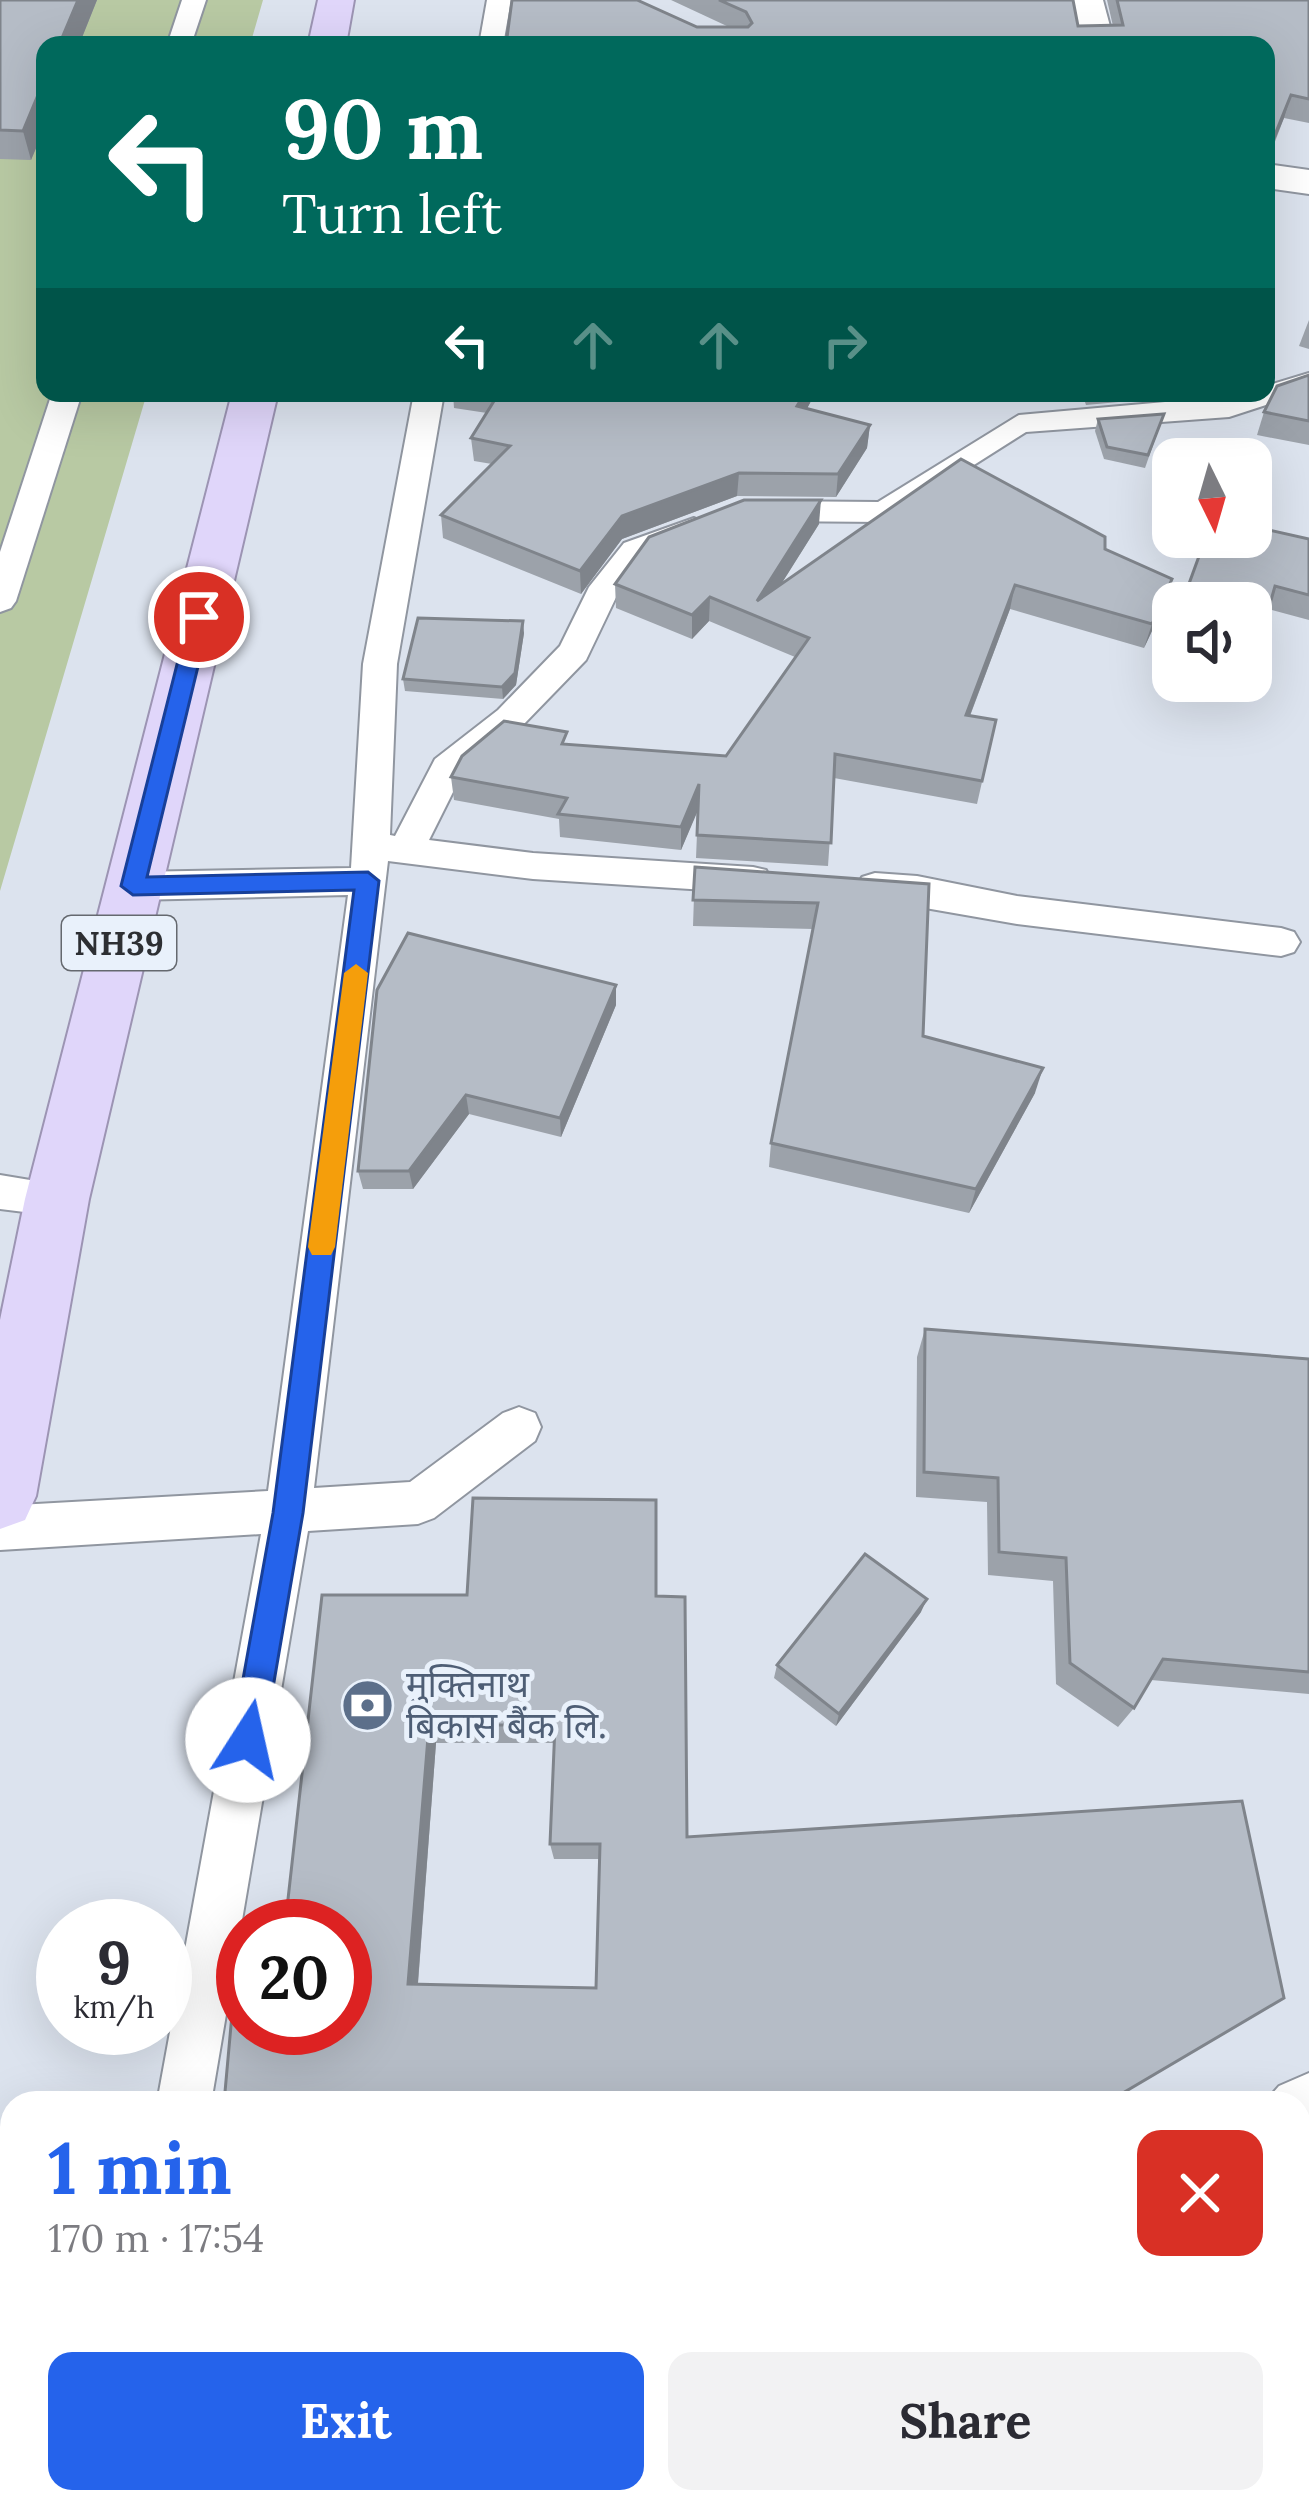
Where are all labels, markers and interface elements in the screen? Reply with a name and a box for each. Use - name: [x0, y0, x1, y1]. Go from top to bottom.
- text: 90 m: [282, 74, 483, 182]
- icon: left: [84, 84, 240, 240]
- text: Turn left: [282, 179, 502, 248]
- icon: left: [434, 312, 500, 378]
- icon: ahead: [560, 312, 626, 378]
- icon: ahead: [686, 312, 752, 378]
- icon: right: [812, 312, 878, 378]
- north arrow: [1152, 438, 1272, 558]
- map controls: [1152, 438, 1272, 702]
- pin: [148, 566, 250, 668]
- button: sound: [1152, 582, 1272, 702]
- icon: arrive: [166, 584, 232, 650]
- road number: NH39: [62, 916, 176, 970]
- place label: मुक्तिनाथ बिकास बैंक लि.: [406, 1661, 607, 1748]
- position arrow: [185, 1677, 311, 1803]
- bank icon: मुक्तिनाथ बिकास बैंक लि.: [339, 1677, 395, 1733]
- speed limit sign: 20: [216, 1899, 372, 2055]
- text: 9: [97, 1924, 131, 2000]
- text: km/h: [73, 1988, 155, 2026]
- text: 1 min: [48, 2122, 232, 2214]
- button: close: [1137, 2130, 1263, 2256]
- text: 170 m · 17:54: [48, 2213, 264, 2263]
- button: Exit: [48, 2352, 644, 2490]
- button: Share: [668, 2352, 1263, 2490]

